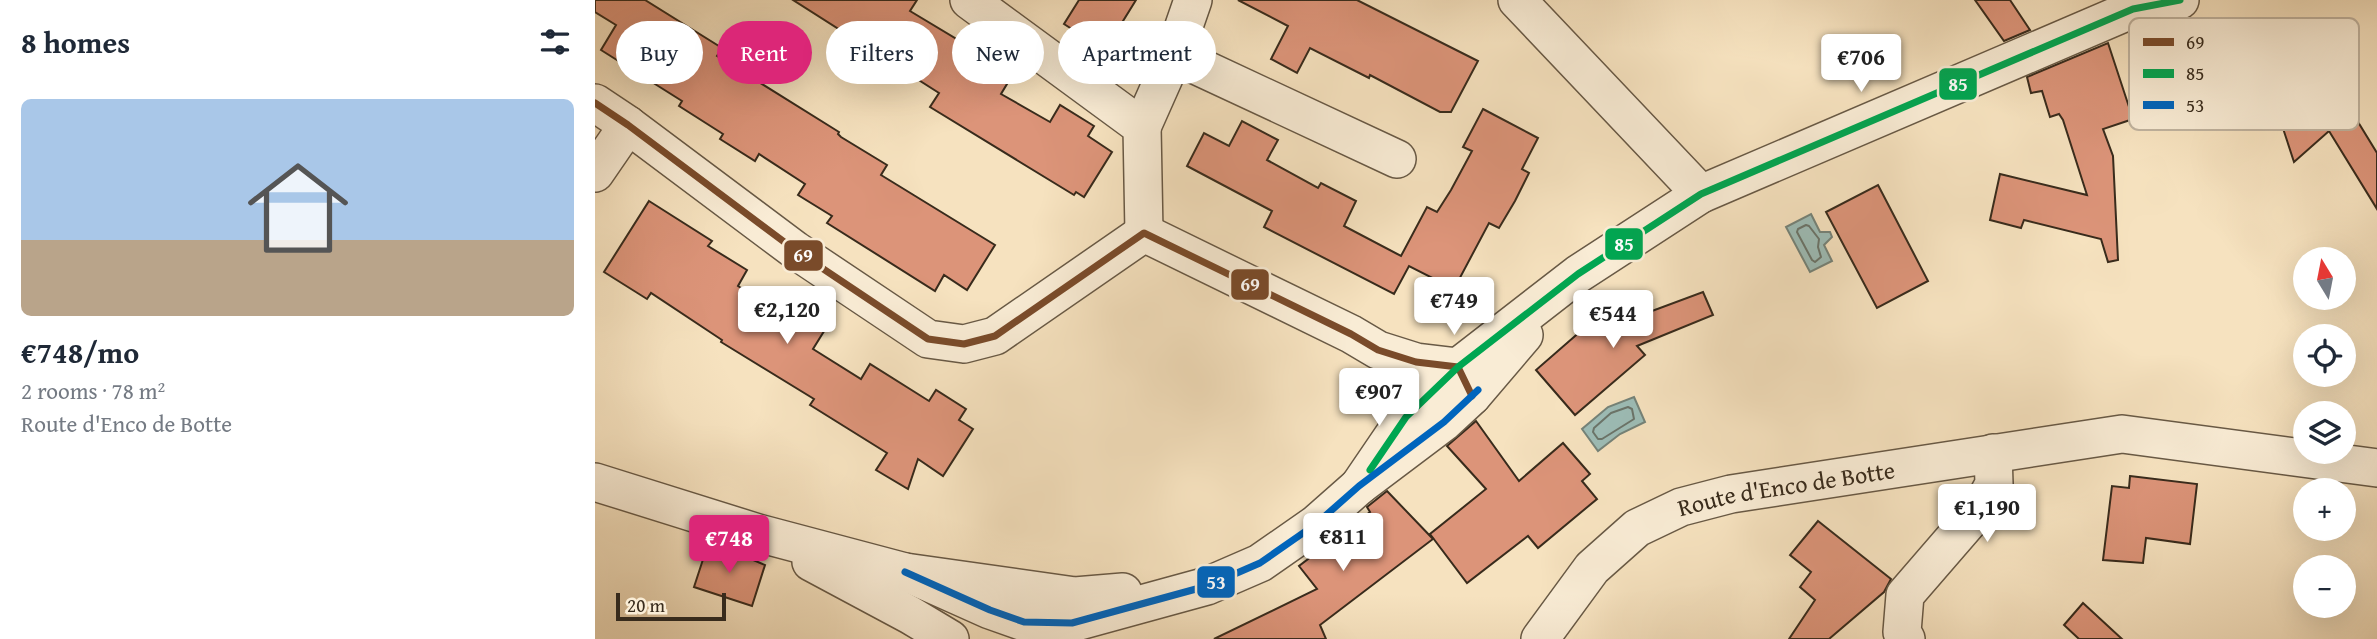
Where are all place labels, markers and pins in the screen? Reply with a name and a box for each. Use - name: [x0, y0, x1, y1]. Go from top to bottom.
- pin: €706: [1820, 34, 1902, 94]
- pin: €749: [1413, 278, 1495, 337]
- pin: €2,120: [730, 286, 844, 346]
- pin: €544: [1572, 290, 1654, 350]
- pin: €907: [1338, 368, 1420, 428]
- pin: €1,190: [1930, 484, 2044, 544]
- pin: €811: [1302, 514, 1384, 573]
- pin: €748: [688, 516, 770, 575]

